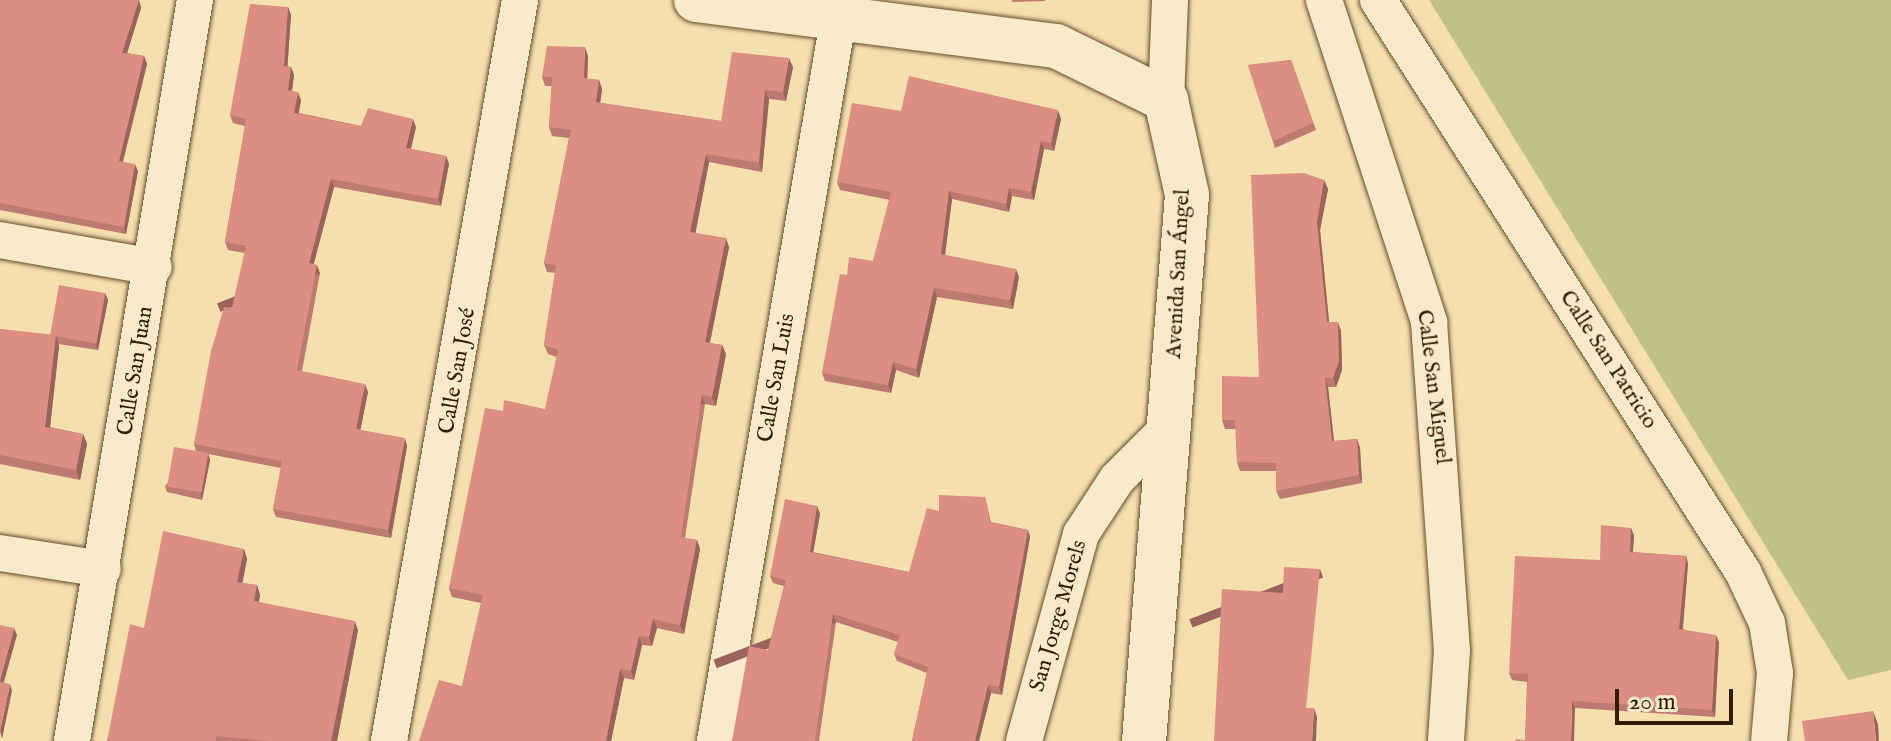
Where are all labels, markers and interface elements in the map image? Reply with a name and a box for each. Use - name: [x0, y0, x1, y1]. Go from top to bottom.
- street label: Avenida San Ángel: [1161, 189, 1197, 359]
- street label: Calle San Patricio: [1553, 286, 1663, 434]
- street label: Calle San Juan: [113, 305, 159, 437]
- street label: Calle San José: [434, 306, 482, 436]
- street label: Calle San Miguel: [1410, 308, 1456, 466]
- street label: Calle San Luis: [753, 312, 801, 444]
- street label: San Jorge Morels: [1025, 537, 1093, 695]
- scale bar: [1619, 673, 1737, 723]
- text: 20 m: [1629, 687, 1676, 718]

